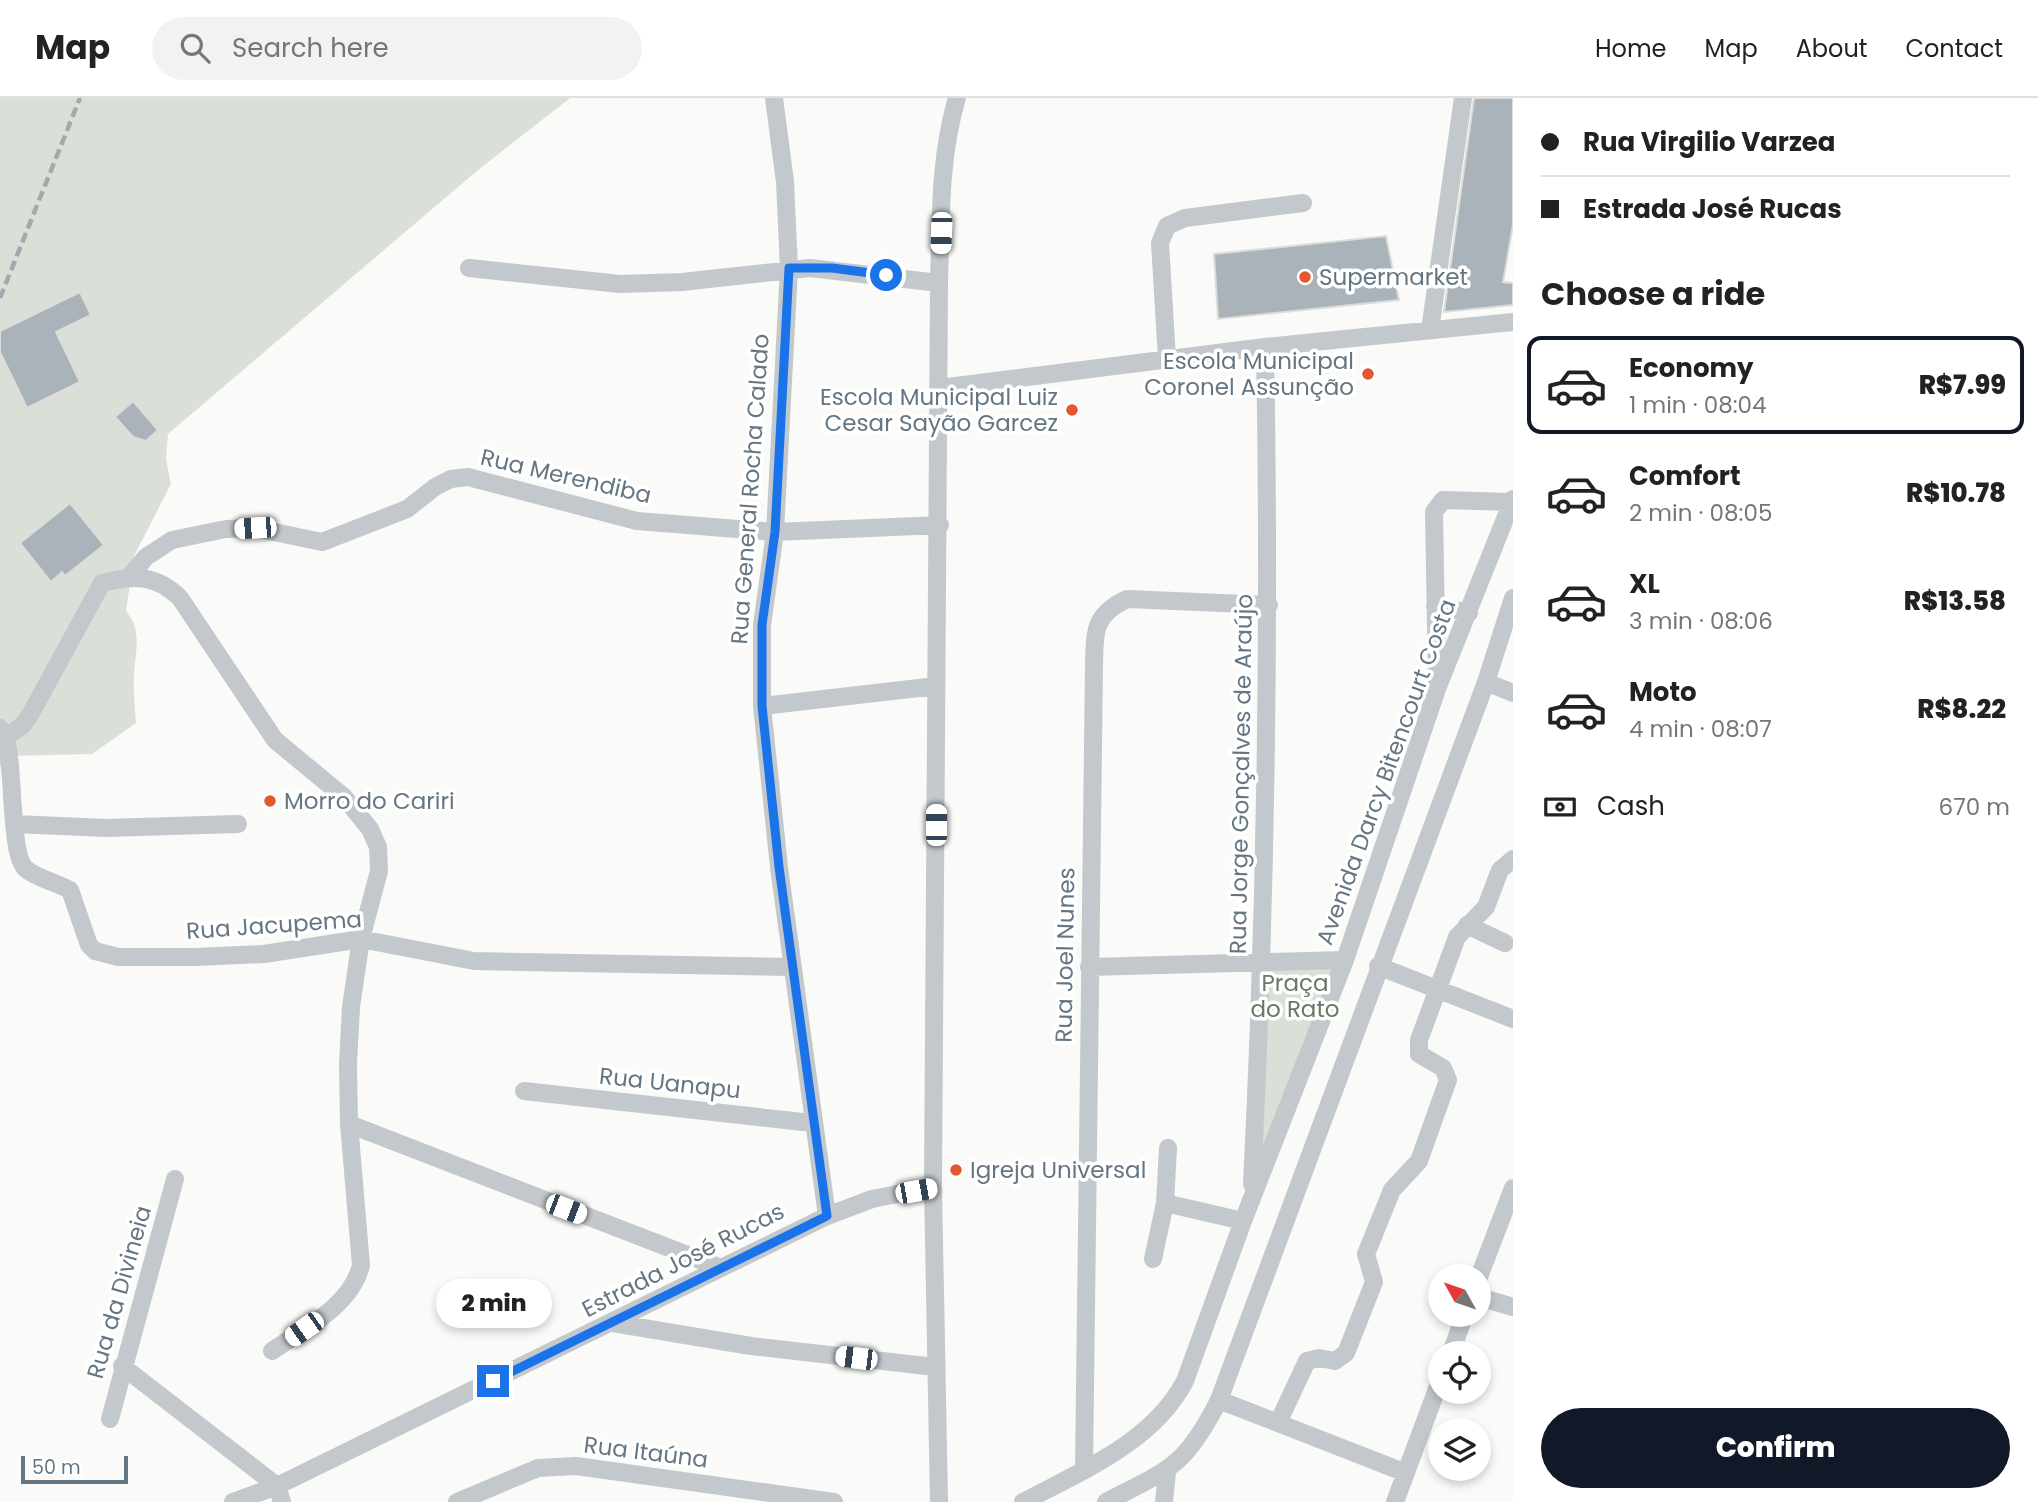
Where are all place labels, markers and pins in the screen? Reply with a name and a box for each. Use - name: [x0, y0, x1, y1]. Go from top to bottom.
- place label: Supermarket: [1319, 261, 1468, 293]
- marker: Supermarket: [1297, 269, 1313, 285]
- place label: Escola Municipal Coronel Assunção: [1144, 345, 1354, 403]
- marker: Escola Municipal Coronel Assunção: [1360, 366, 1376, 382]
- place label: Escola Municipal Luiz Cesar Sayão Garcez: [820, 381, 1058, 439]
- marker: Escola Municipal Luiz Cesar Sayão Garcez: [1064, 402, 1080, 418]
- place label: Morro do Cariri: [284, 785, 455, 817]
- marker: Morro do Cariri: [262, 793, 278, 809]
- place label: Igreja Universal: [970, 1154, 1146, 1186]
- marker: Igreja Universal: [948, 1162, 964, 1178]

